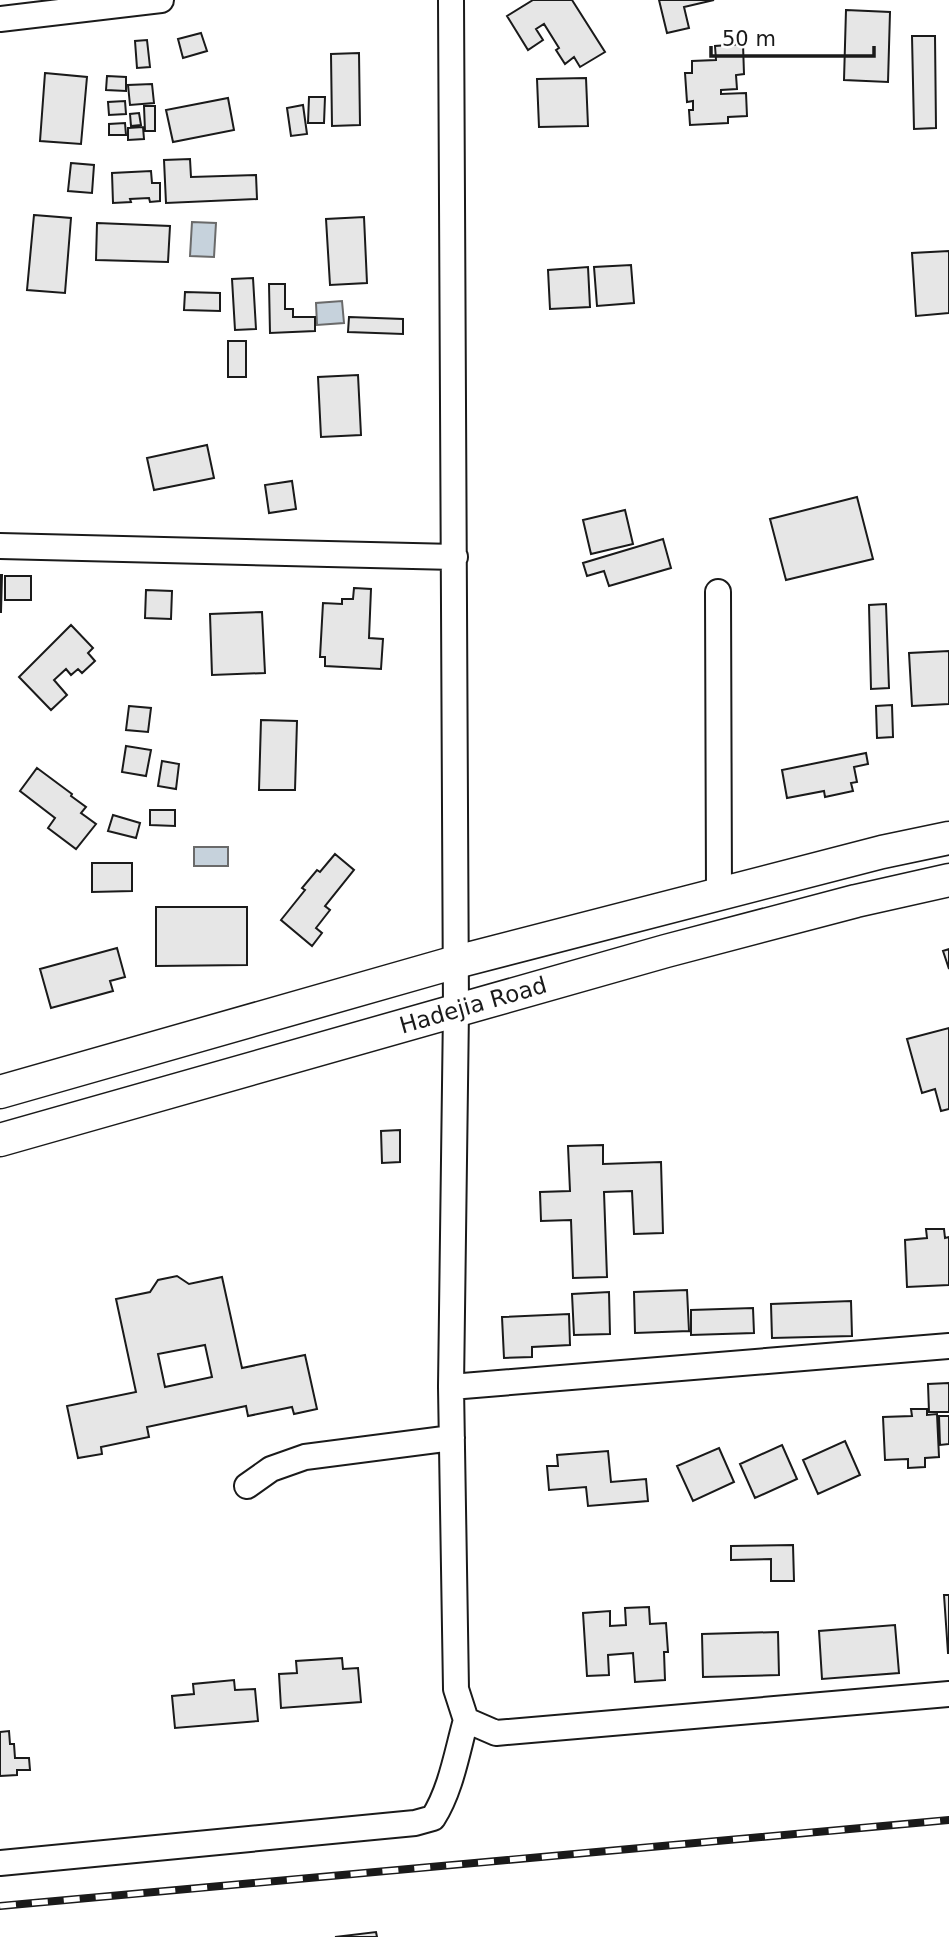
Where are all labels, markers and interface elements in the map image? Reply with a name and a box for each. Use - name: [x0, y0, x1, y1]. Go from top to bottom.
- scale bar: [711, 14, 874, 58]
- text: 50 m: [722, 27, 776, 51]
- street label: Hadejia Road: [396, 972, 550, 1038]

